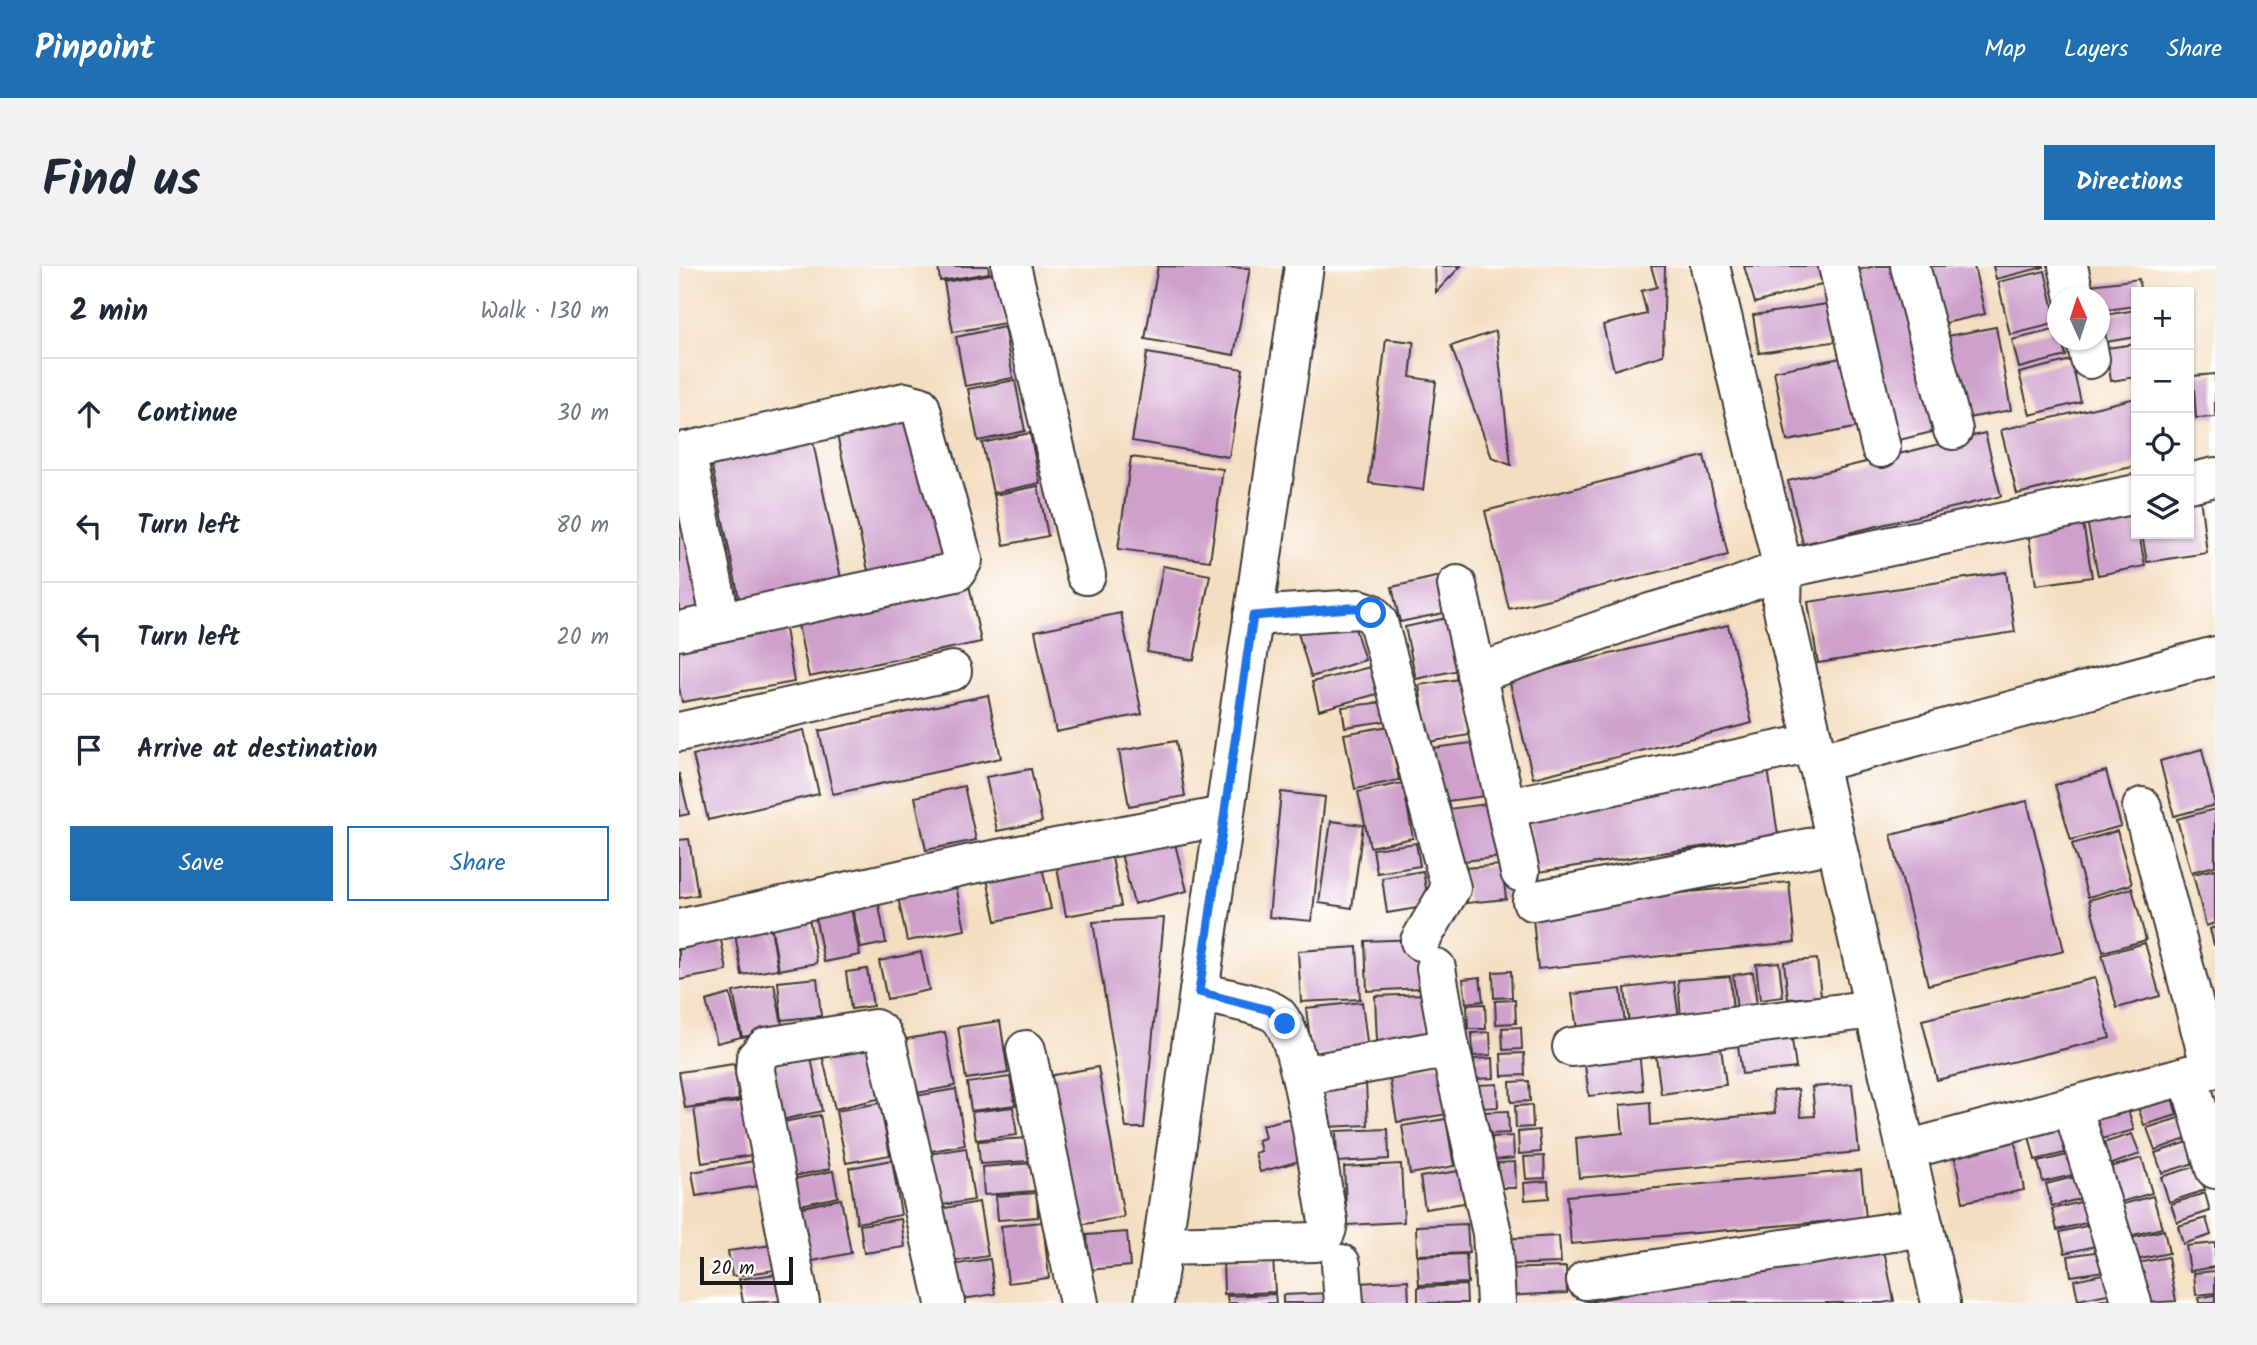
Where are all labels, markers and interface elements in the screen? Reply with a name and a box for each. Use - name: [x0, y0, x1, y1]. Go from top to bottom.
- text: Pinpoint: [35, 23, 155, 76]
- text: Map: [1984, 30, 2026, 69]
- text: Layers: [2064, 30, 2128, 69]
- text: Share: [2166, 30, 2222, 69]
- text: Find us: [42, 143, 200, 221]
- button: Directions: [2044, 145, 2215, 220]
- north arrow: [2047, 287, 2110, 350]
- map controls: [2131, 287, 2194, 539]
- button: +: [2131, 287, 2194, 350]
- text: 2 min: [70, 288, 148, 336]
- text: Walk · 130 m: [481, 294, 609, 330]
- button: −: [2131, 350, 2194, 413]
- text: Continue: [137, 393, 238, 435]
- icon: ahead: [70, 395, 108, 433]
- text: 30 m: [557, 396, 609, 432]
- button: locate: [2131, 413, 2194, 476]
- button: layers: [2131, 476, 2194, 539]
- text: Turn left: [137, 505, 240, 547]
- icon: left: [70, 507, 108, 545]
- text: 80 m: [556, 508, 609, 544]
- route start: [1355, 597, 1386, 628]
- text: Turn left: [137, 617, 240, 659]
- icon: left: [70, 619, 108, 657]
- text: 20 m: [557, 620, 609, 656]
- text: Arrive at destination: [137, 729, 377, 771]
- icon: arrive: [70, 731, 108, 769]
- button: Save: [70, 826, 333, 901]
- button: Share: [347, 826, 609, 901]
- route end: [1269, 1008, 1300, 1039]
- scale bar: [700, 1254, 793, 1286]
- text: 20 m: [711, 1254, 754, 1284]

